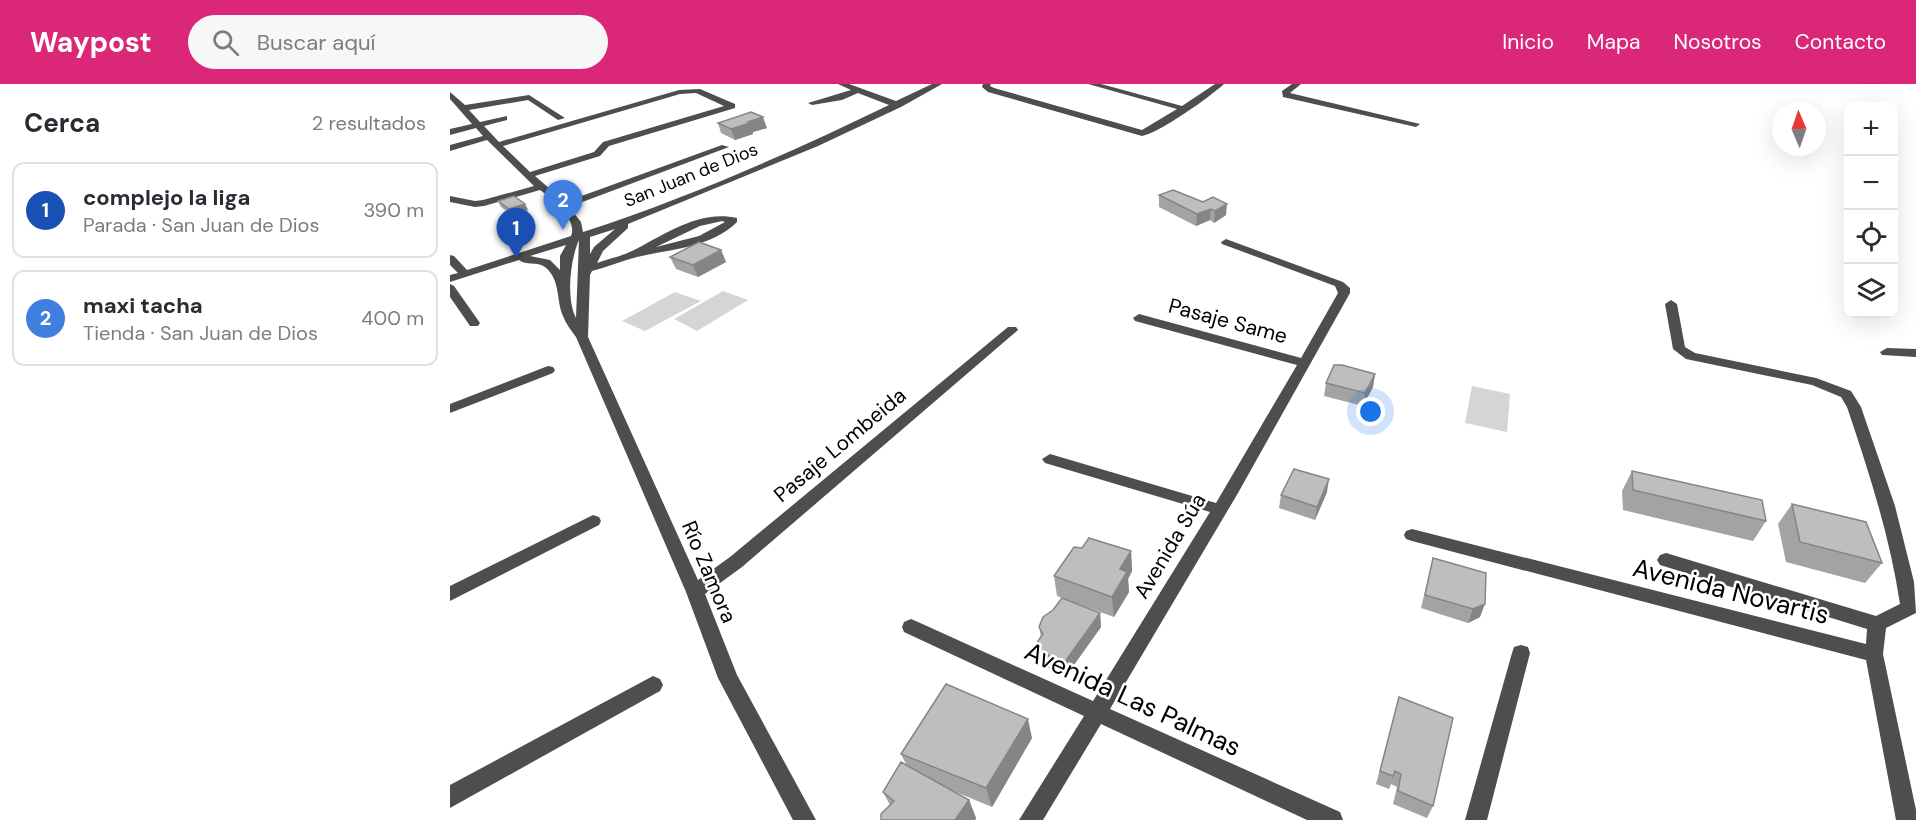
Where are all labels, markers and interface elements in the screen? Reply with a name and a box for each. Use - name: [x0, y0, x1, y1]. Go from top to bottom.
- search box: [188, 15, 608, 69]
- text: Waypost: [30, 24, 152, 61]
- icon: search: [209, 26, 242, 59]
- text: Buscar aquí: [257, 28, 375, 57]
- text: Inicio: [1502, 28, 1554, 56]
- text: Mapa: [1587, 28, 1641, 56]
- text: Nosotros: [1674, 28, 1762, 56]
- text: Contacto: [1795, 28, 1886, 56]
- north arrow: [1772, 102, 1826, 156]
- map controls: [1844, 102, 1898, 318]
- button: +: [1844, 102, 1898, 156]
- text: Cerca: [24, 106, 100, 140]
- text: 2 resultados: [312, 110, 426, 136]
- street label: San Juan de Dios: [621, 137, 761, 213]
- button: −: [1844, 156, 1898, 210]
- pin: 2: [544, 180, 582, 230]
- text: complejo la liga: [83, 183, 250, 212]
- text: 1: [42, 197, 49, 223]
- text: 390 m: [363, 197, 424, 223]
- pin: 1: [496, 208, 536, 258]
- button: locate: [1844, 210, 1898, 264]
- text: Parada · San Juan de Dios: [83, 212, 319, 238]
- button: layers: [1844, 264, 1898, 318]
- text: maxi tacha: [83, 291, 203, 320]
- street label: Pasaje Same: [1165, 292, 1291, 350]
- text: 2: [40, 305, 51, 331]
- text: 400 m: [361, 305, 424, 331]
- text: Tienda · San Juan de Dios: [83, 320, 318, 346]
- street label: Pasaje Lombeida: [768, 382, 912, 508]
- your location: [1356, 397, 1385, 426]
- street label: Avenida Súa: [1128, 488, 1212, 604]
- street label: Río Zamora: [675, 517, 743, 627]
- street label: Avenida Novartis: [1629, 550, 1833, 632]
- street label: Avenida Las Palmas: [1019, 634, 1247, 764]

